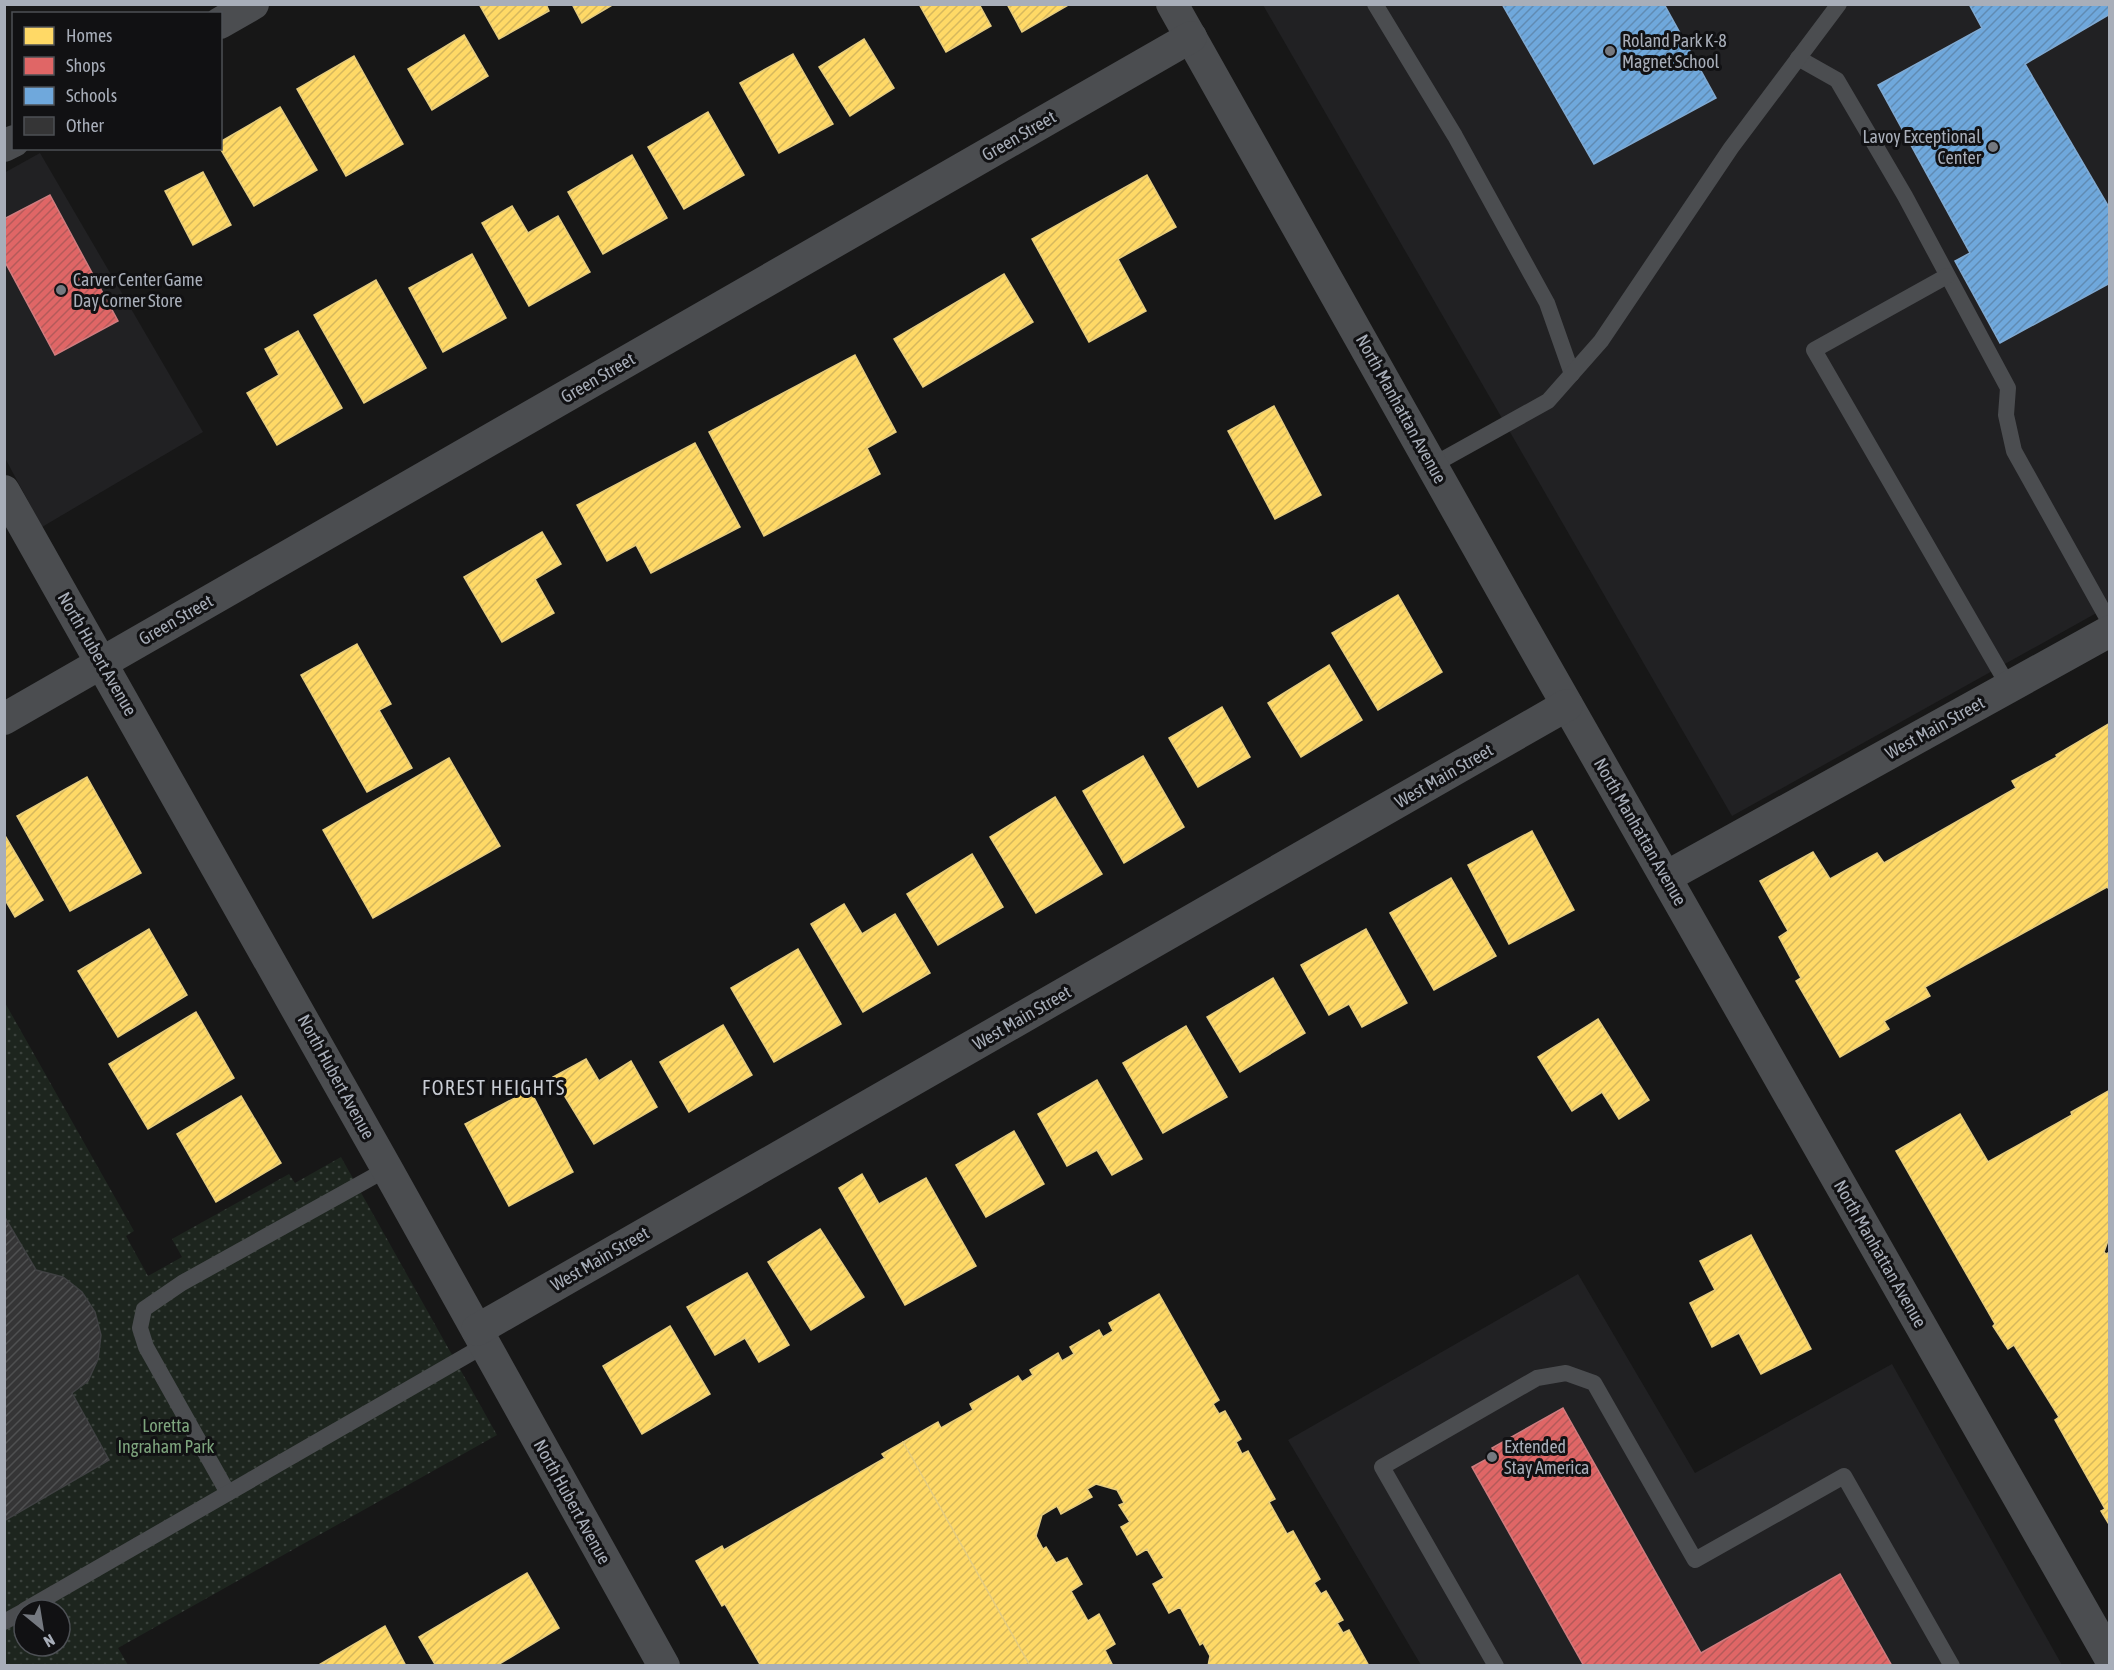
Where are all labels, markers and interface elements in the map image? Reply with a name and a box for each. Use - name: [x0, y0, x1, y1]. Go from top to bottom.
- legend: [12, 12, 222, 150]
- text: Homes: [66, 25, 112, 46]
- place label: Roland Park K-8 Magnet School: [1622, 30, 1727, 72]
- marker: Roland Park K-8 Magnet School: [1603, 44, 1617, 58]
- text: Shops: [66, 55, 106, 76]
- text: Schools: [66, 85, 117, 106]
- street label: Green Street: [978, 106, 1059, 165]
- text: Other: [66, 115, 105, 136]
- place label: Lavoy Exceptional Center: [1862, 126, 1982, 168]
- marker: Lavoy Exceptional Center: [1986, 140, 2000, 154]
- place label: Carver Center Game Day Corner Store: [73, 269, 203, 311]
- marker: Carver Center Game Day Corner Store: [54, 283, 68, 297]
- street label: North Manhattan Avenue: [1352, 331, 1451, 487]
- street label: Green Street: [557, 348, 638, 407]
- street label: North Hubert Avenue: [54, 588, 141, 719]
- street label: Green Street: [135, 590, 216, 649]
- street label: West Main Street: [1882, 692, 1988, 763]
- street label: West Main Street: [1391, 739, 1497, 812]
- street label: North Manhattan Avenue: [1590, 754, 1691, 909]
- street label: West Main Street: [969, 981, 1075, 1054]
- street label: North Hubert Avenue: [294, 1011, 379, 1143]
- district label: FOREST HEIGHTS: [422, 1076, 566, 1099]
- street label: North Manhattan Avenue: [1830, 1176, 1931, 1331]
- street label: West Main Street: [547, 1222, 653, 1295]
- park label: Loretta Ingraham Park: [118, 1415, 215, 1457]
- street label: North Hubert Avenue: [530, 1436, 615, 1568]
- place label: Extended Stay America: [1504, 1436, 1589, 1478]
- marker: Extended Stay America: [1485, 1450, 1499, 1464]
- north arrow: [12, 1598, 72, 1658]
- text: N: [41, 1631, 58, 1651]

